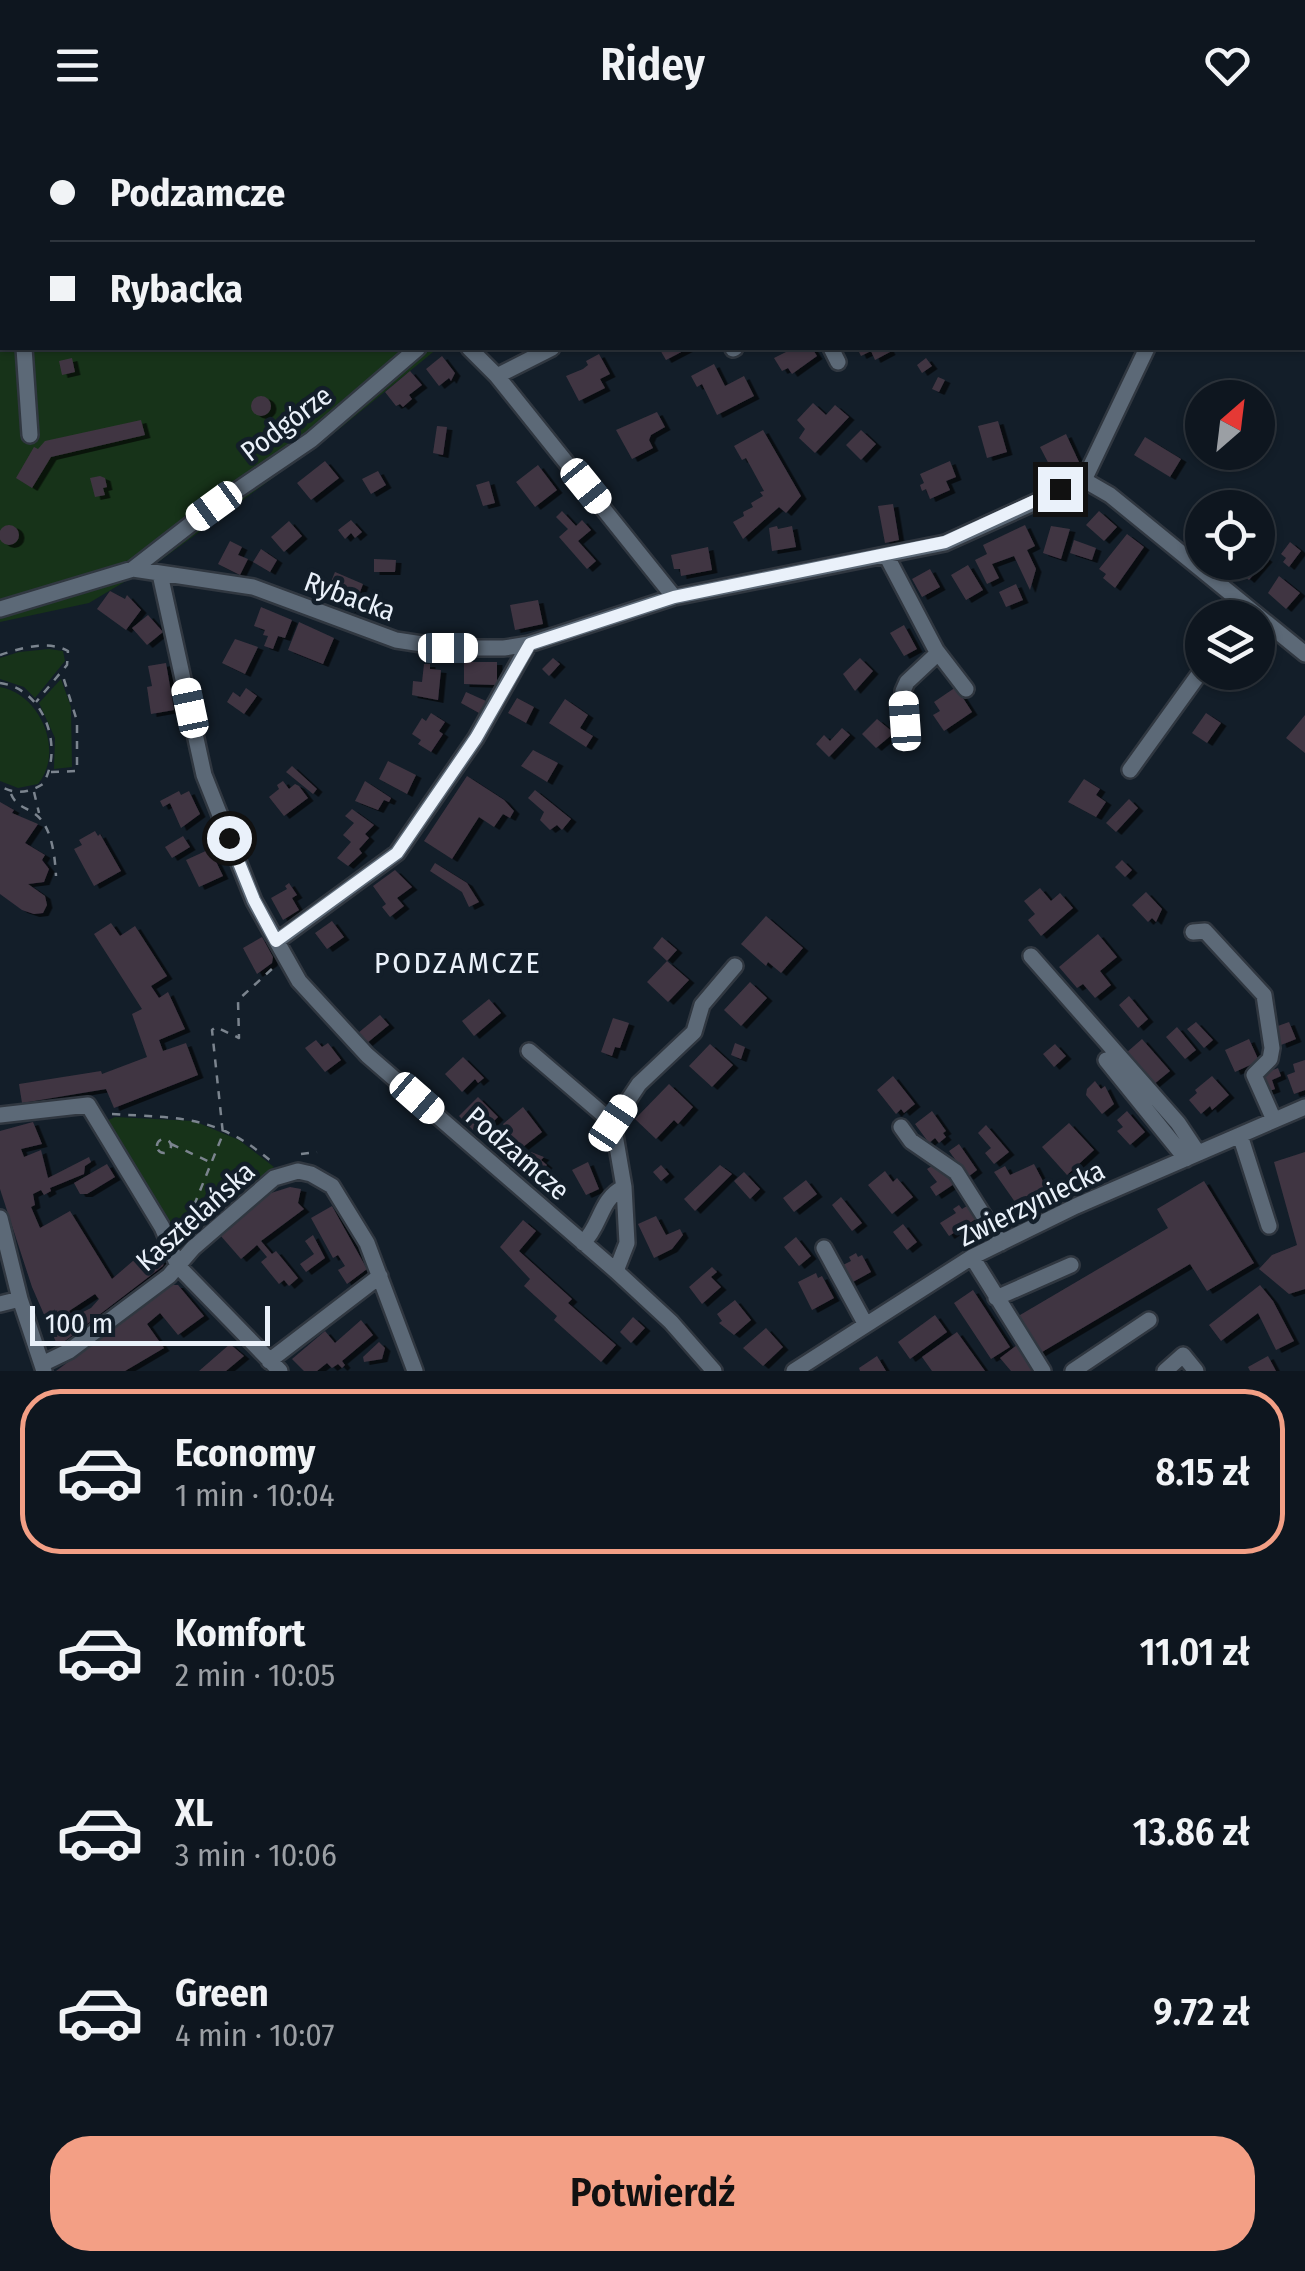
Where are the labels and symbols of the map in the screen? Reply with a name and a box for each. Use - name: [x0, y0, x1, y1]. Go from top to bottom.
- street label: Podgórze: [234, 379, 338, 468]
- north arrow: [1185, 380, 1275, 470]
- car: [555, 453, 617, 519]
- route end: [1038, 467, 1083, 512]
- car: [181, 476, 247, 536]
- street label: Rybacka: [300, 565, 400, 628]
- car: [418, 633, 478, 663]
- car: [169, 676, 211, 740]
- car: [888, 690, 922, 752]
- route start: [207, 816, 252, 861]
- district label: PODZAMCZE: [374, 945, 542, 981]
- car: [385, 1067, 449, 1129]
- car: [584, 1090, 642, 1156]
- street label: Podzamcze: [459, 1100, 576, 1207]
- street label: Zwierzyniecka: [952, 1154, 1110, 1253]
- street label: Kasztelańska: [129, 1155, 261, 1278]
- scale bar: [30, 1301, 270, 1346]

